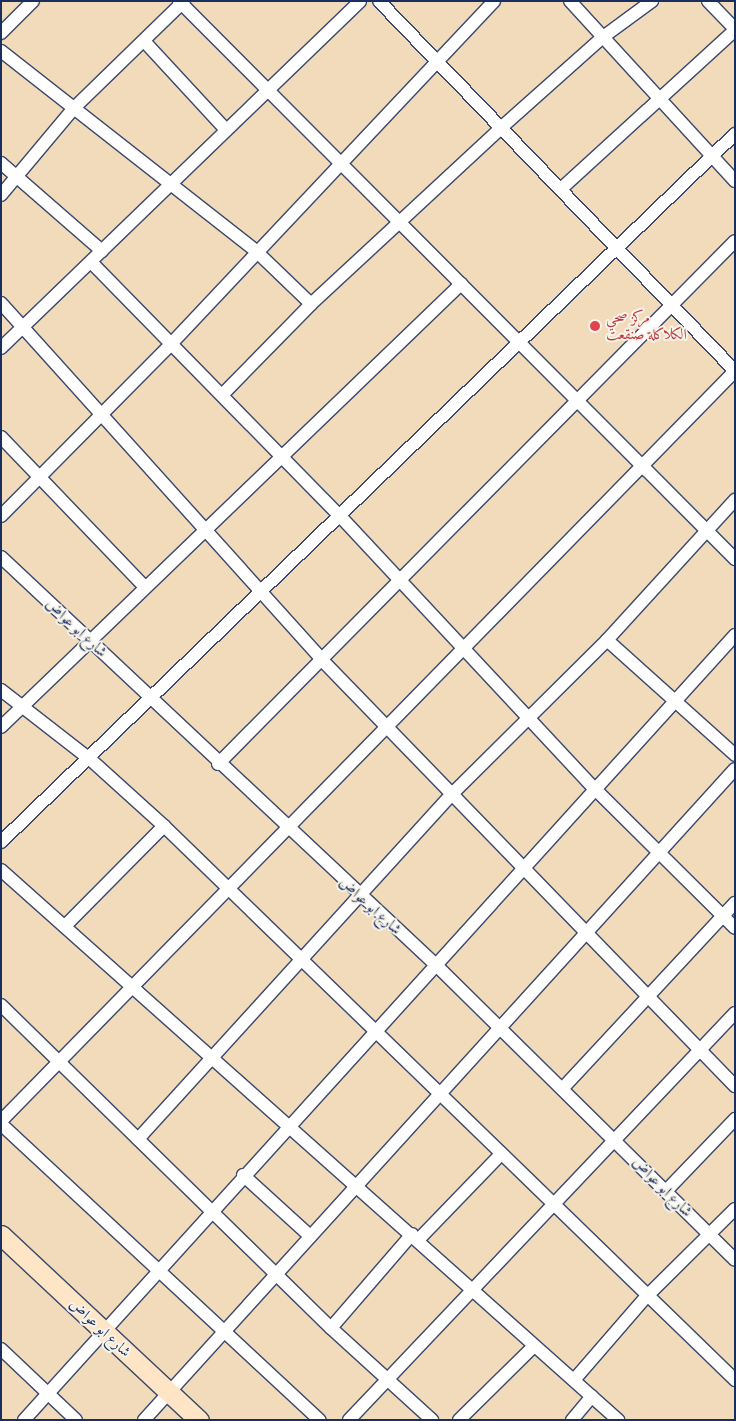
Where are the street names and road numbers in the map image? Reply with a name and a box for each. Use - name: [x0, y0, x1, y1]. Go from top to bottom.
- street label: شارع ابو عواض: [42, 595, 110, 661]
- street label: شارع ابو عواض: [335, 873, 405, 939]
- street label: شارع ابو عواض: [628, 1153, 696, 1221]
- street label: شارع ابو عواض: [66, 1295, 134, 1361]

